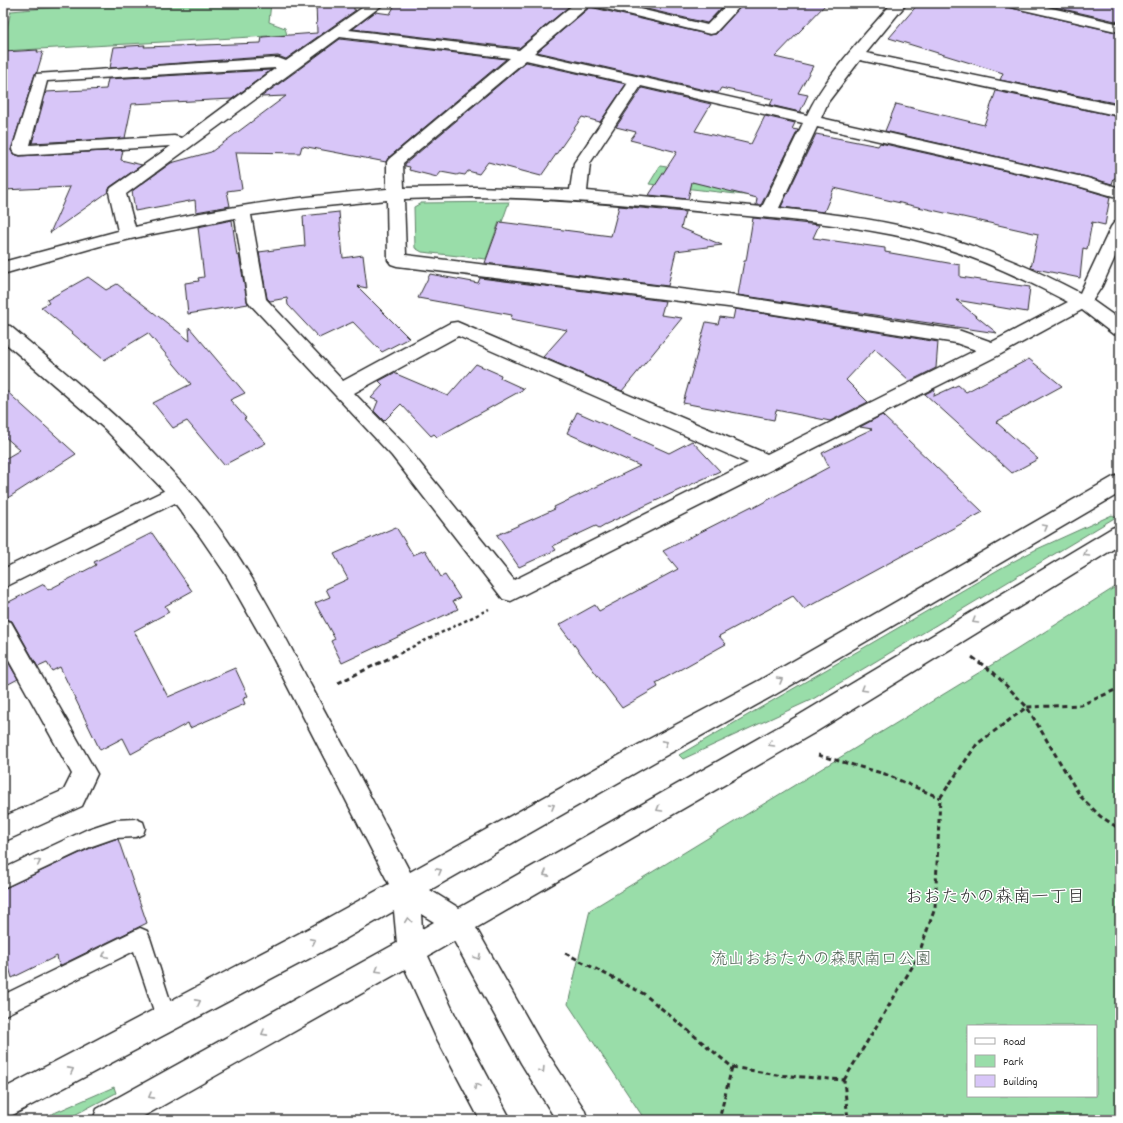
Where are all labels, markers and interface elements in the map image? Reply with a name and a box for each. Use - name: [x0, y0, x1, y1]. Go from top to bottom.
- one-way arrow: [1041, 524, 1048, 531]
- one-way arrow: [1083, 550, 1091, 557]
- one-way arrow: [972, 617, 979, 624]
- one-way arrow: [775, 678, 783, 685]
- one-way arrow: [861, 684, 868, 691]
- one-way arrow: [661, 740, 669, 747]
- one-way arrow: [768, 740, 775, 747]
- one-way arrow: [548, 804, 555, 811]
- one-way arrow: [655, 805, 663, 812]
- one-way arrow: [34, 859, 41, 867]
- one-way arrow: [435, 868, 442, 875]
- one-way arrow: [543, 869, 550, 877]
- district label: おおたかの森南一丁目: [905, 886, 1085, 911]
- one-way arrow: [404, 917, 413, 923]
- one-way arrow: [309, 939, 316, 946]
- park label: 流山おおたかの森駅南口公園: [711, 949, 932, 973]
- one-way arrow: [102, 950, 110, 958]
- one-way arrow: [474, 953, 481, 960]
- one-way arrow: [375, 965, 382, 972]
- one-way arrow: [194, 999, 201, 1007]
- legend: [967, 1025, 1097, 1097]
- one-way arrow: [261, 1029, 268, 1036]
- text: Road: [1003, 1034, 1025, 1051]
- text: Park: [1003, 1054, 1024, 1071]
- one-way arrow: [537, 1066, 544, 1073]
- one-way arrow: [66, 1067, 74, 1074]
- text: Building: [1003, 1074, 1038, 1091]
- one-way arrow: [474, 1083, 482, 1090]
- one-way arrow: [147, 1092, 155, 1099]

